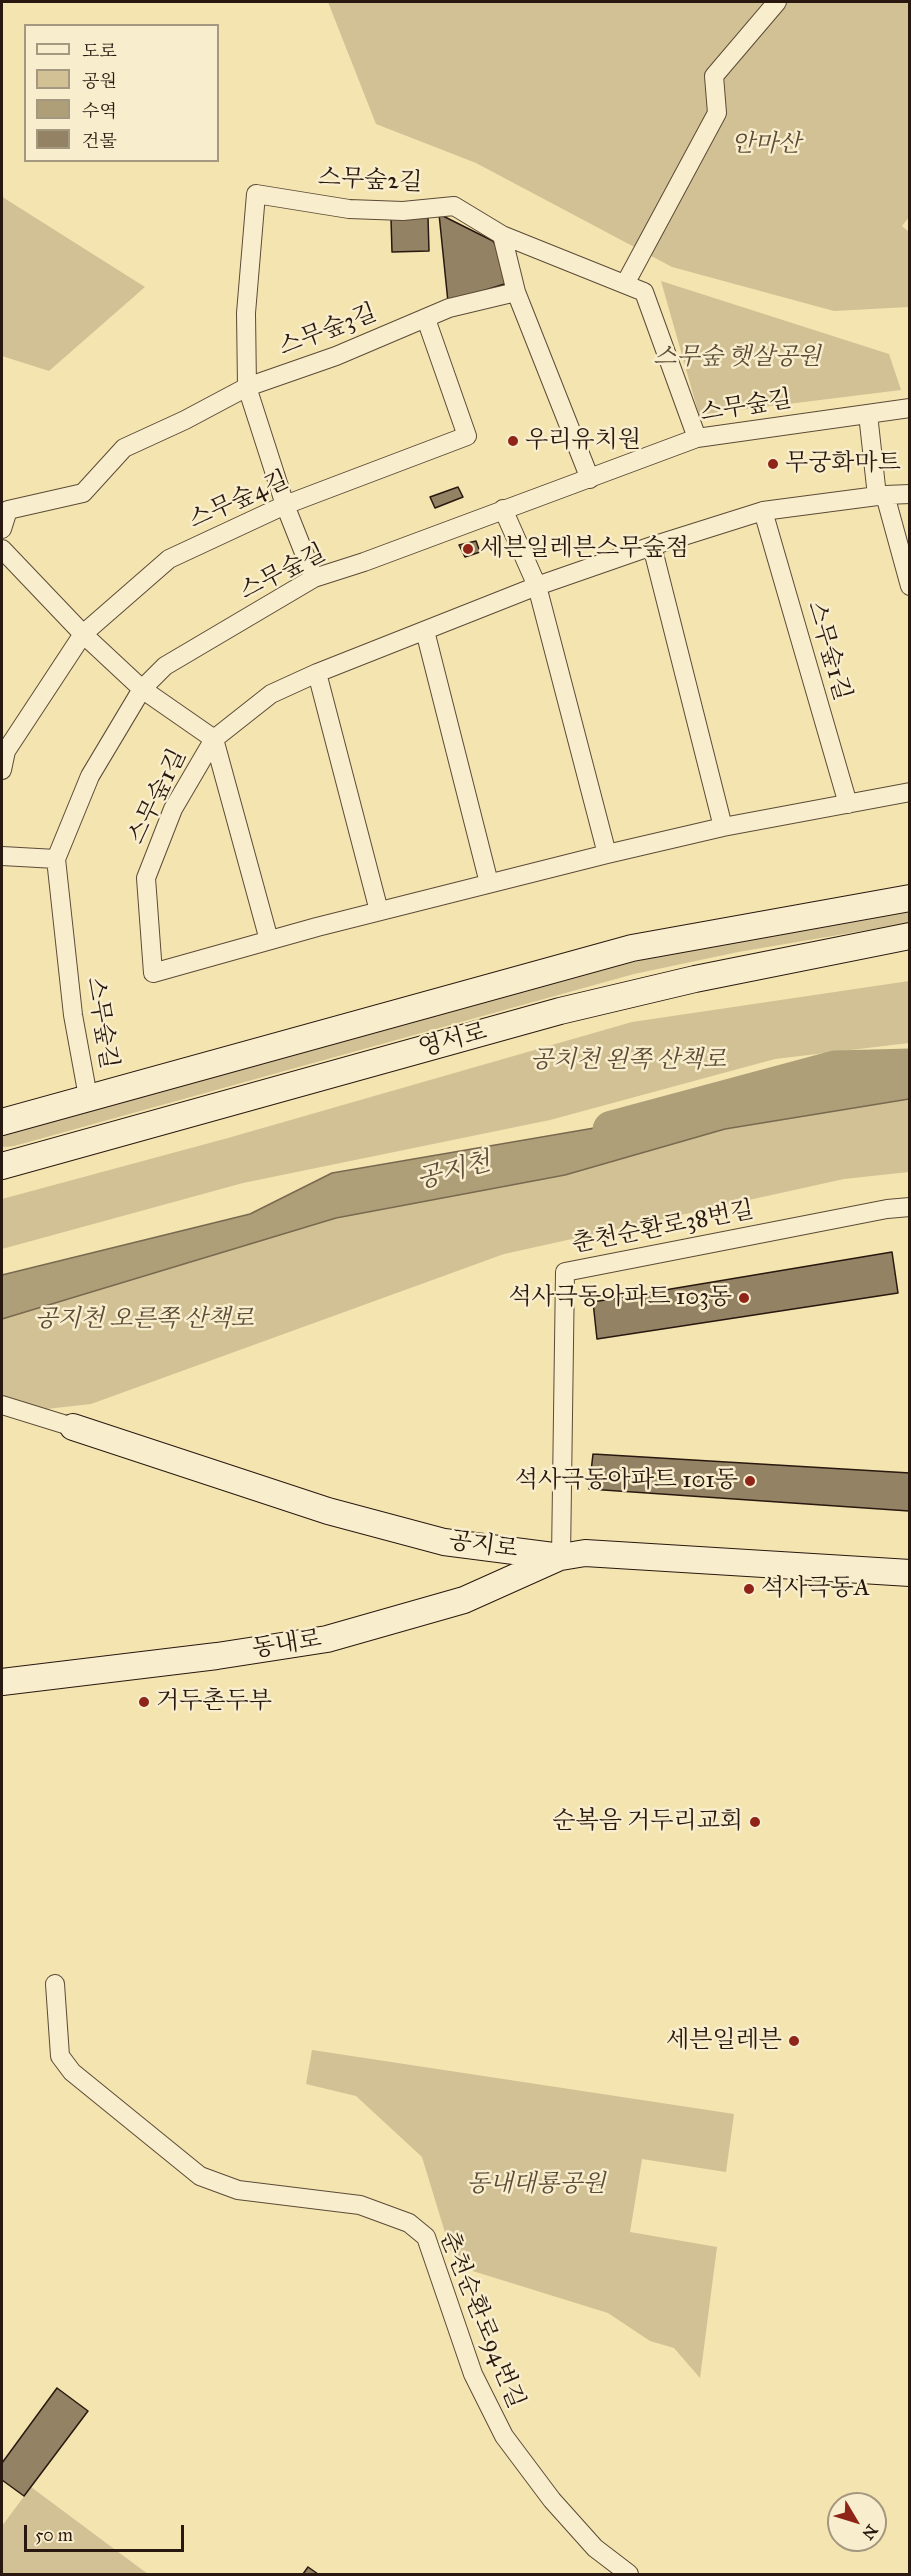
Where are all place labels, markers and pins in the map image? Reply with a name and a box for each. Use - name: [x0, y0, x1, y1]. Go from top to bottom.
- place label: 우리유치원: [525, 427, 641, 455]
- marker: 우리유치원: [506, 434, 520, 448]
- place label: 무궁화마트: [785, 450, 901, 478]
- marker: 무궁화마트: [766, 457, 780, 471]
- place label: 세븐일레븐스무숲점: [480, 535, 689, 563]
- marker: 세븐일레븐스무숲점: [461, 542, 475, 556]
- place label: 석사극동아파트 103동: [508, 1284, 732, 1312]
- marker: 석사극동아파트 103동: [737, 1291, 751, 1305]
- place label: 석사극동아파트 101동: [515, 1467, 738, 1495]
- marker: 석사극동아파트 101동: [743, 1474, 757, 1488]
- place label: 석사극동A: [761, 1575, 870, 1603]
- marker: 석사극동A: [742, 1582, 756, 1596]
- place label: 거두촌두부: [156, 1688, 272, 1716]
- marker: 거두촌두부: [137, 1695, 151, 1709]
- place label: 순복음 거두리교회: [552, 1808, 743, 1836]
- marker: 순복음 거두리교회: [748, 1815, 762, 1829]
- place label: 세븐일레븐: [666, 2027, 782, 2055]
- marker: 세븐일레븐: [787, 2034, 801, 2048]

